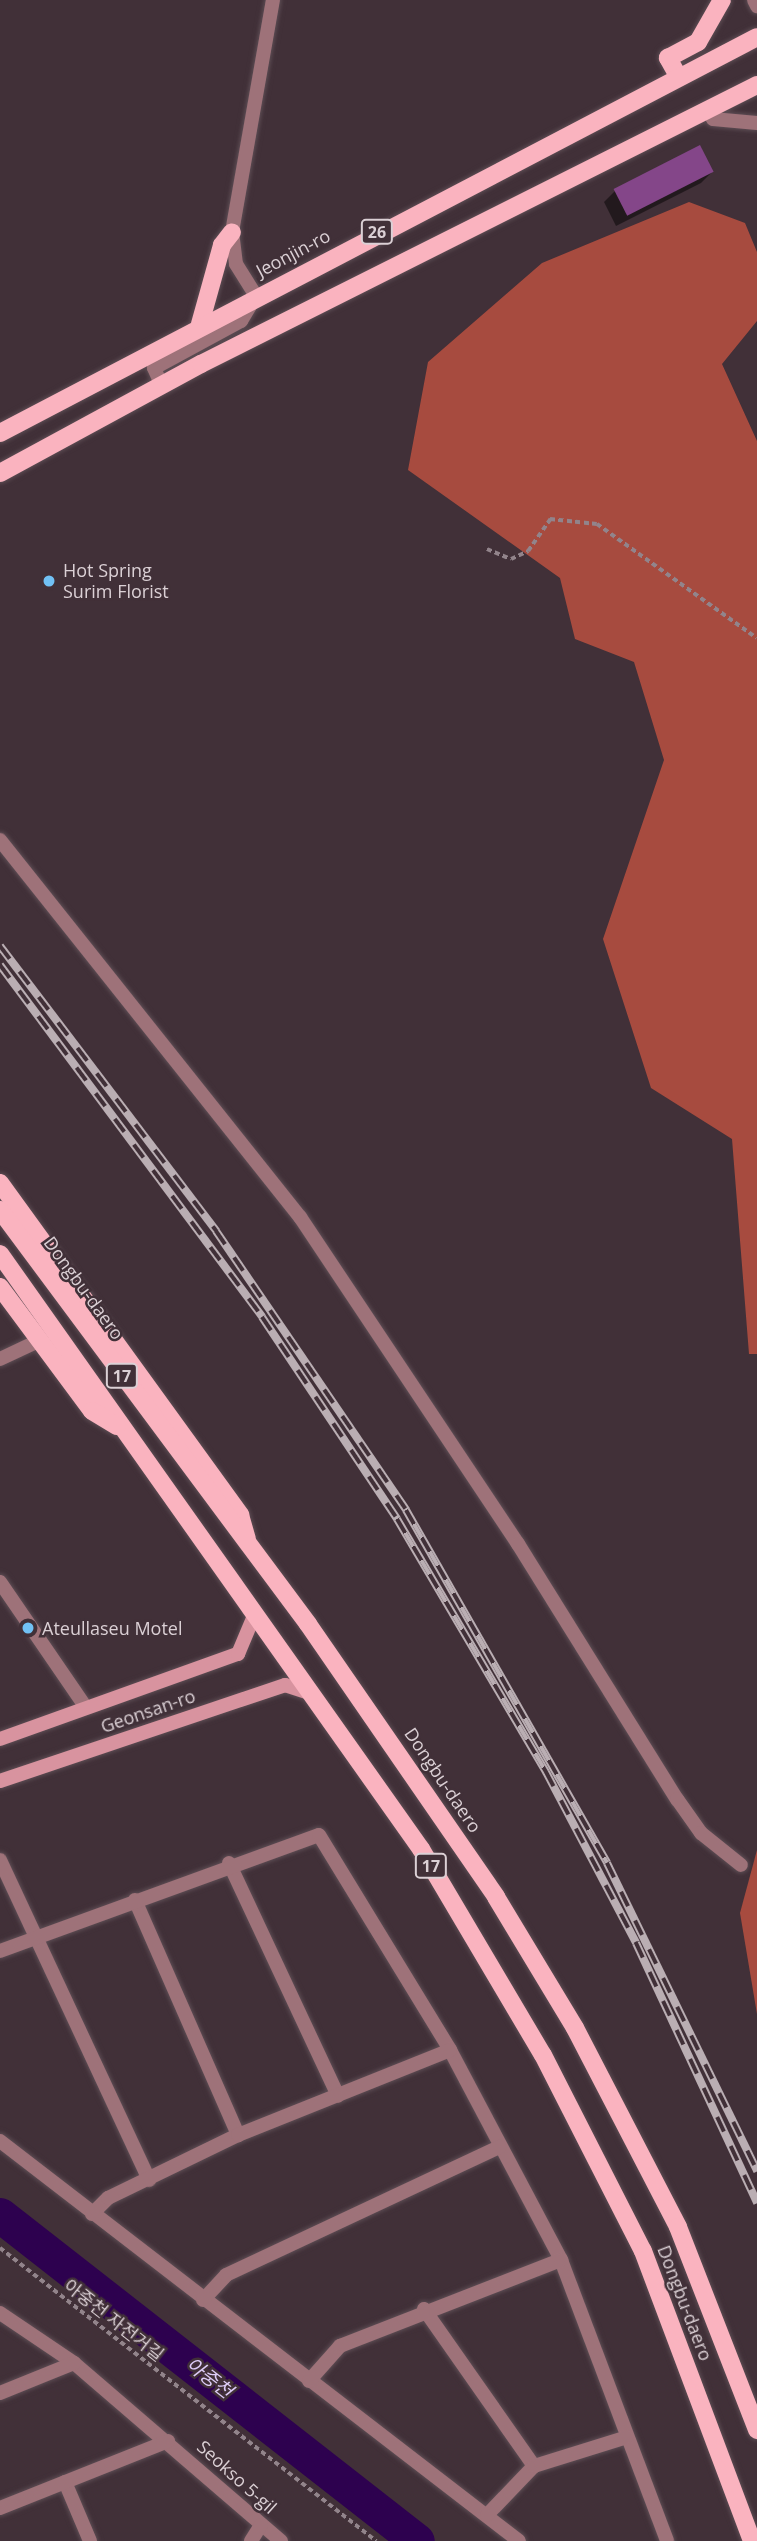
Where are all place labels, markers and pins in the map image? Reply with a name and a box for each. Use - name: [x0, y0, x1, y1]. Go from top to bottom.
- place label: Hot Spring Surim Florist: [63, 560, 169, 602]
- marker: Hot Spring Surim Florist: [41, 573, 57, 589]
- place label: Ateullaseu Motel: [42, 1617, 183, 1639]
- marker: Ateullaseu Motel: [20, 1620, 36, 1636]

